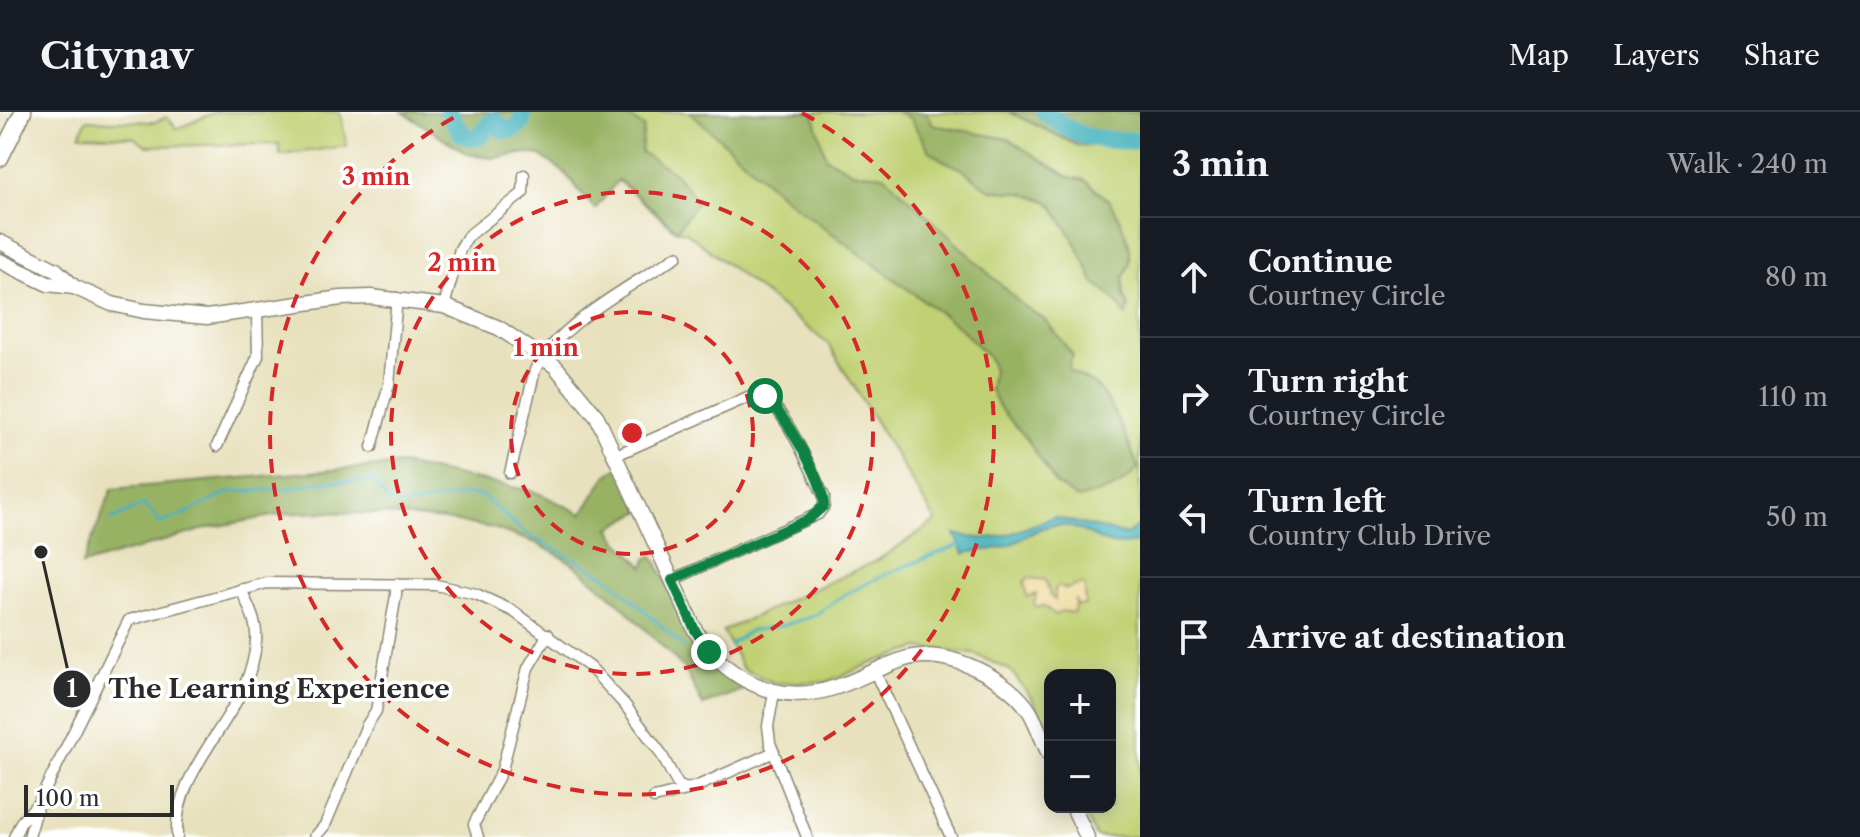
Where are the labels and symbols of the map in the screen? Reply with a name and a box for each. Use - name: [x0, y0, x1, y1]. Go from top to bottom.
- text: 3 min: [342, 162, 411, 191]
- text: 2 min: [427, 248, 497, 277]
- text: 1 min: [513, 333, 579, 362]
- route start: [747, 378, 783, 414]
- centre of rings: [618, 419, 646, 447]
- route end: [691, 634, 727, 670]
- callout: The Learning Experience: [52, 664, 466, 714]
- text: The Learning Experience: [108, 673, 450, 705]
- text: 1: [67, 674, 78, 703]
- scale bar: [24, 781, 174, 817]

